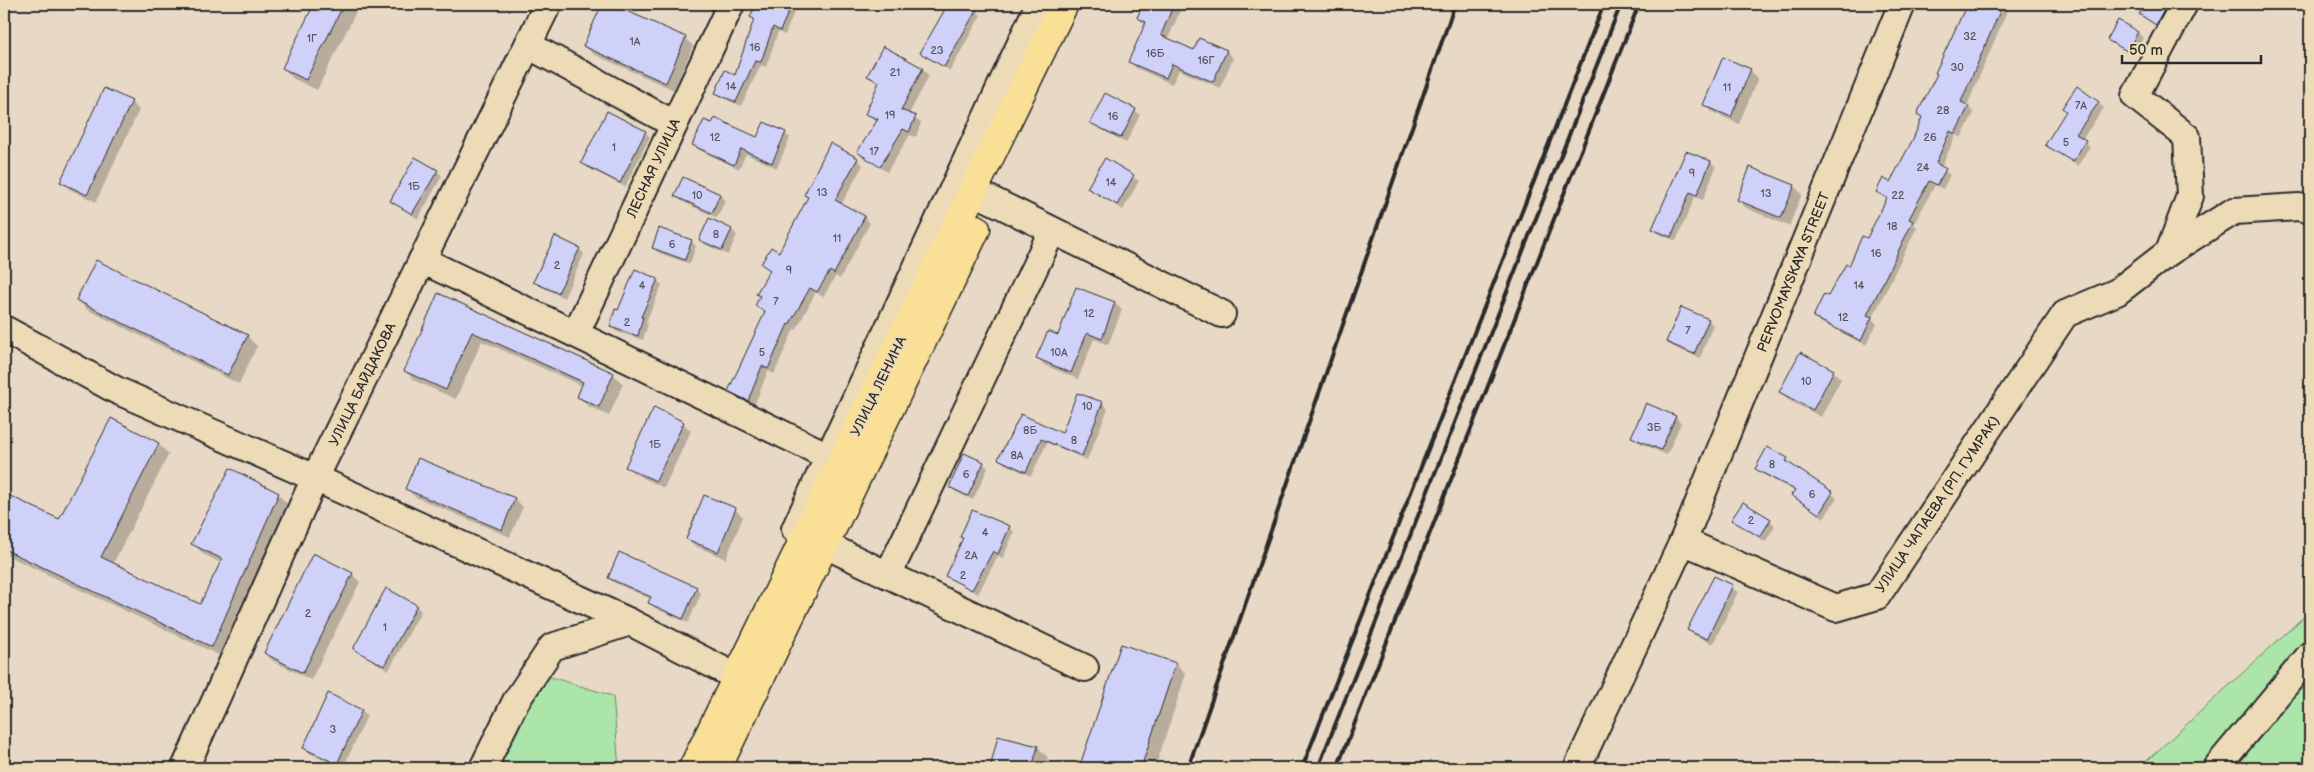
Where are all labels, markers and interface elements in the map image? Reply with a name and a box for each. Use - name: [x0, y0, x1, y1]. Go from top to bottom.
- house number: 32: [1963, 30, 1977, 43]
- house number: 1Г: [307, 32, 317, 45]
- scale bar: [2122, 32, 2260, 64]
- house number: 1А: [630, 35, 641, 48]
- house number: 16: [750, 41, 761, 54]
- text: 50 m: [2129, 41, 2163, 60]
- house number: 23: [930, 44, 944, 57]
- house number: 16Б: [1146, 47, 1165, 60]
- house number: 16Г: [1197, 54, 1215, 67]
- house number: 30: [1950, 61, 1964, 74]
- house number: 21: [890, 66, 900, 79]
- house number: 14: [726, 80, 737, 93]
- house number: 11: [1723, 81, 1731, 94]
- house number: 7А: [2075, 99, 2087, 112]
- house number: 28: [1937, 104, 1949, 117]
- house number: 19: [885, 109, 895, 122]
- house number: 16: [1108, 110, 1119, 123]
- street label: ЛЕСНАЯ УЛИЦА: [623, 115, 684, 221]
- house number: 12: [710, 131, 721, 144]
- house number: 26: [1923, 131, 1937, 144]
- house number: 5: [2063, 136, 2069, 149]
- house number: 1: [612, 141, 616, 154]
- house number: 17: [869, 145, 879, 158]
- house number: 24: [1916, 161, 1930, 174]
- house number: 9: [1689, 167, 1695, 180]
- house number: 14: [1106, 176, 1117, 189]
- house number: 1Б: [408, 180, 420, 193]
- house number: 13: [816, 186, 828, 199]
- house number: 13: [1760, 187, 1772, 200]
- house number: 10: [692, 189, 703, 202]
- street label: PERVOMAYSKAYA STREET: [1753, 189, 1834, 355]
- house number: 22: [1892, 189, 1905, 202]
- house number: 18: [1887, 220, 1897, 233]
- house number: 8: [713, 228, 719, 241]
- house number: 11: [833, 232, 841, 245]
- house number: 6: [669, 238, 676, 251]
- house number: 16: [1871, 247, 1882, 260]
- house number: 2: [554, 259, 561, 272]
- house number: 9: [786, 264, 792, 277]
- house number: 4: [639, 279, 646, 292]
- house number: 14: [1854, 279, 1865, 292]
- house number: 7: [773, 295, 779, 308]
- house number: 12: [1084, 307, 1095, 320]
- house number: 12: [1838, 311, 1849, 324]
- house number: 2: [624, 316, 631, 329]
- street label: УЛИЦА БАЙДАКОВА: [325, 320, 400, 448]
- house number: 7: [1685, 324, 1691, 337]
- street label: УЛИЦА ЛЕНИНА: [847, 333, 910, 439]
- house number: 5: [759, 346, 765, 359]
- house number: 10А: [1050, 346, 1068, 359]
- house number: 10: [1801, 375, 1812, 388]
- house number: 10: [1082, 400, 1093, 413]
- street label: УЛИЦА ЧАПАЕВА (РП. ГУМРАК): [1872, 413, 2003, 596]
- house number: 3Б: [1647, 421, 1662, 434]
- house number: 8Б: [1023, 424, 1037, 437]
- house number: 8: [1071, 434, 1077, 447]
- house number: 1Б: [649, 438, 661, 451]
- house number: 8А: [1010, 449, 1024, 462]
- house number: 8: [1769, 458, 1775, 471]
- house number: 6: [963, 468, 970, 481]
- house number: 6: [1809, 488, 1816, 501]
- house number: 2: [1748, 514, 1755, 527]
- house number: 4: [982, 526, 989, 539]
- house number: 2А: [964, 549, 978, 562]
- house number: 2: [960, 569, 967, 582]
- house number: 2: [305, 607, 312, 620]
- house number: 1: [383, 621, 387, 634]
- house number: 3: [330, 723, 337, 736]

